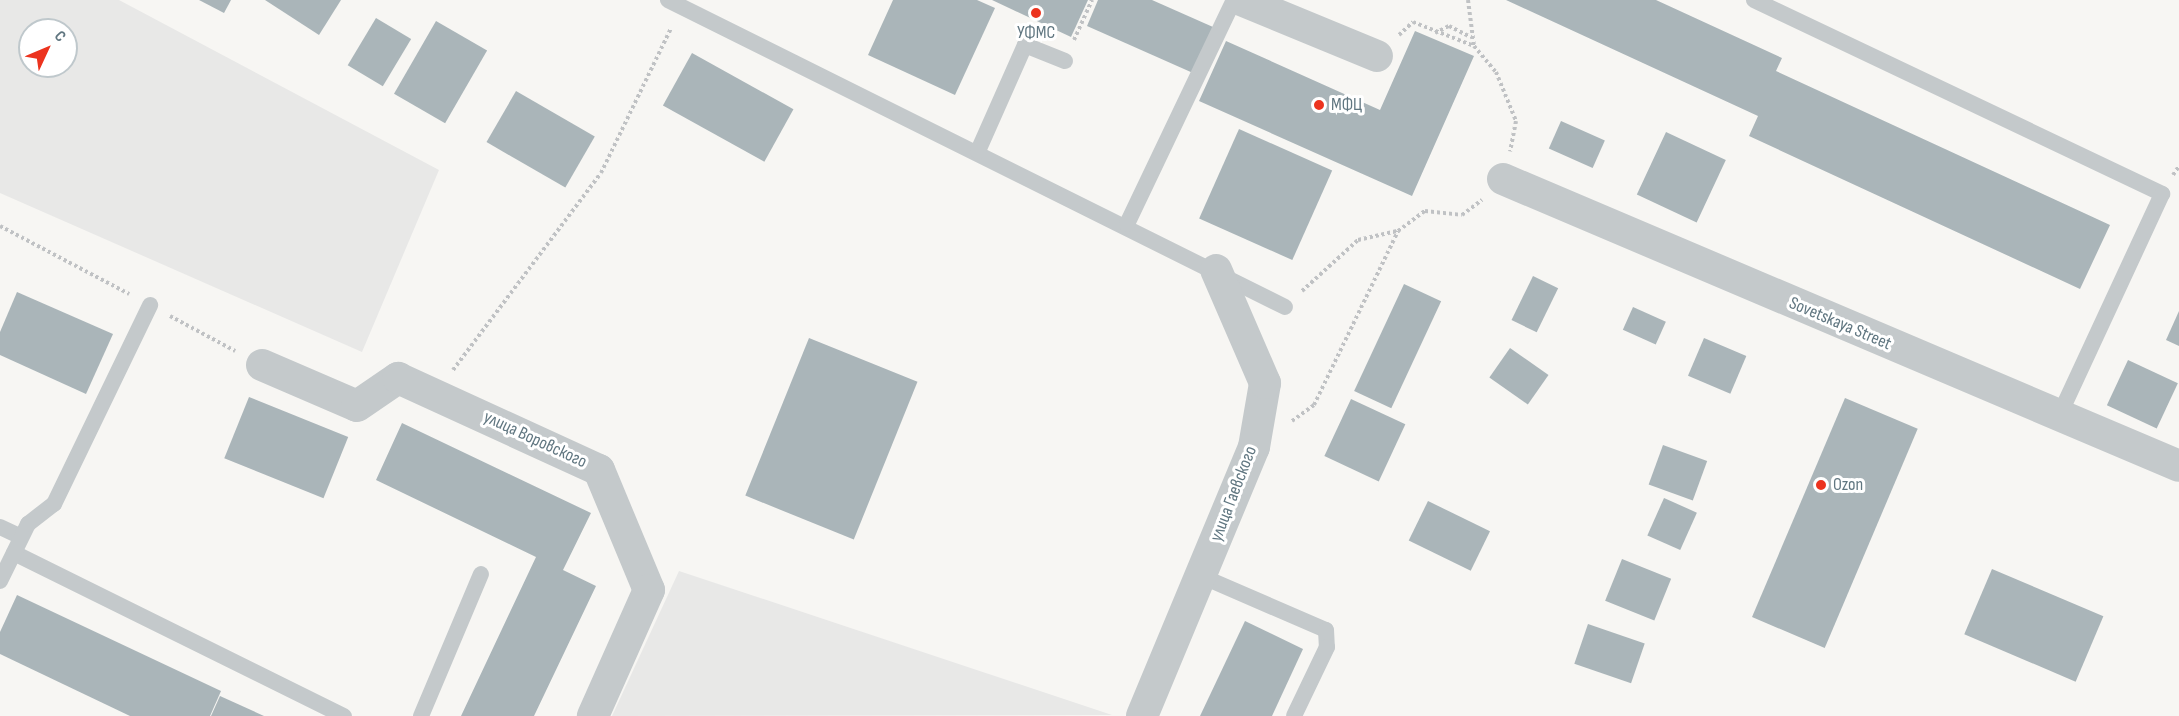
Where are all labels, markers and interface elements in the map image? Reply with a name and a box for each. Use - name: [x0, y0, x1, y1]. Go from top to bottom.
- marker: УФМС: [1029, 6, 1043, 20]
- north arrow: [18, 18, 78, 78]
- place label: УФМС: [1017, 22, 1055, 44]
- text: С: [50, 27, 70, 46]
- place label: МФЦ: [1331, 94, 1362, 116]
- marker: МФЦ: [1312, 98, 1326, 112]
- street label: Sovetskaya Street: [1786, 293, 1894, 355]
- street label: улица Воровского: [480, 407, 590, 473]
- street label: улица Гаевского: [1206, 443, 1262, 545]
- place label: Ozon: [1833, 474, 1863, 496]
- marker: Ozon: [1814, 478, 1828, 492]

